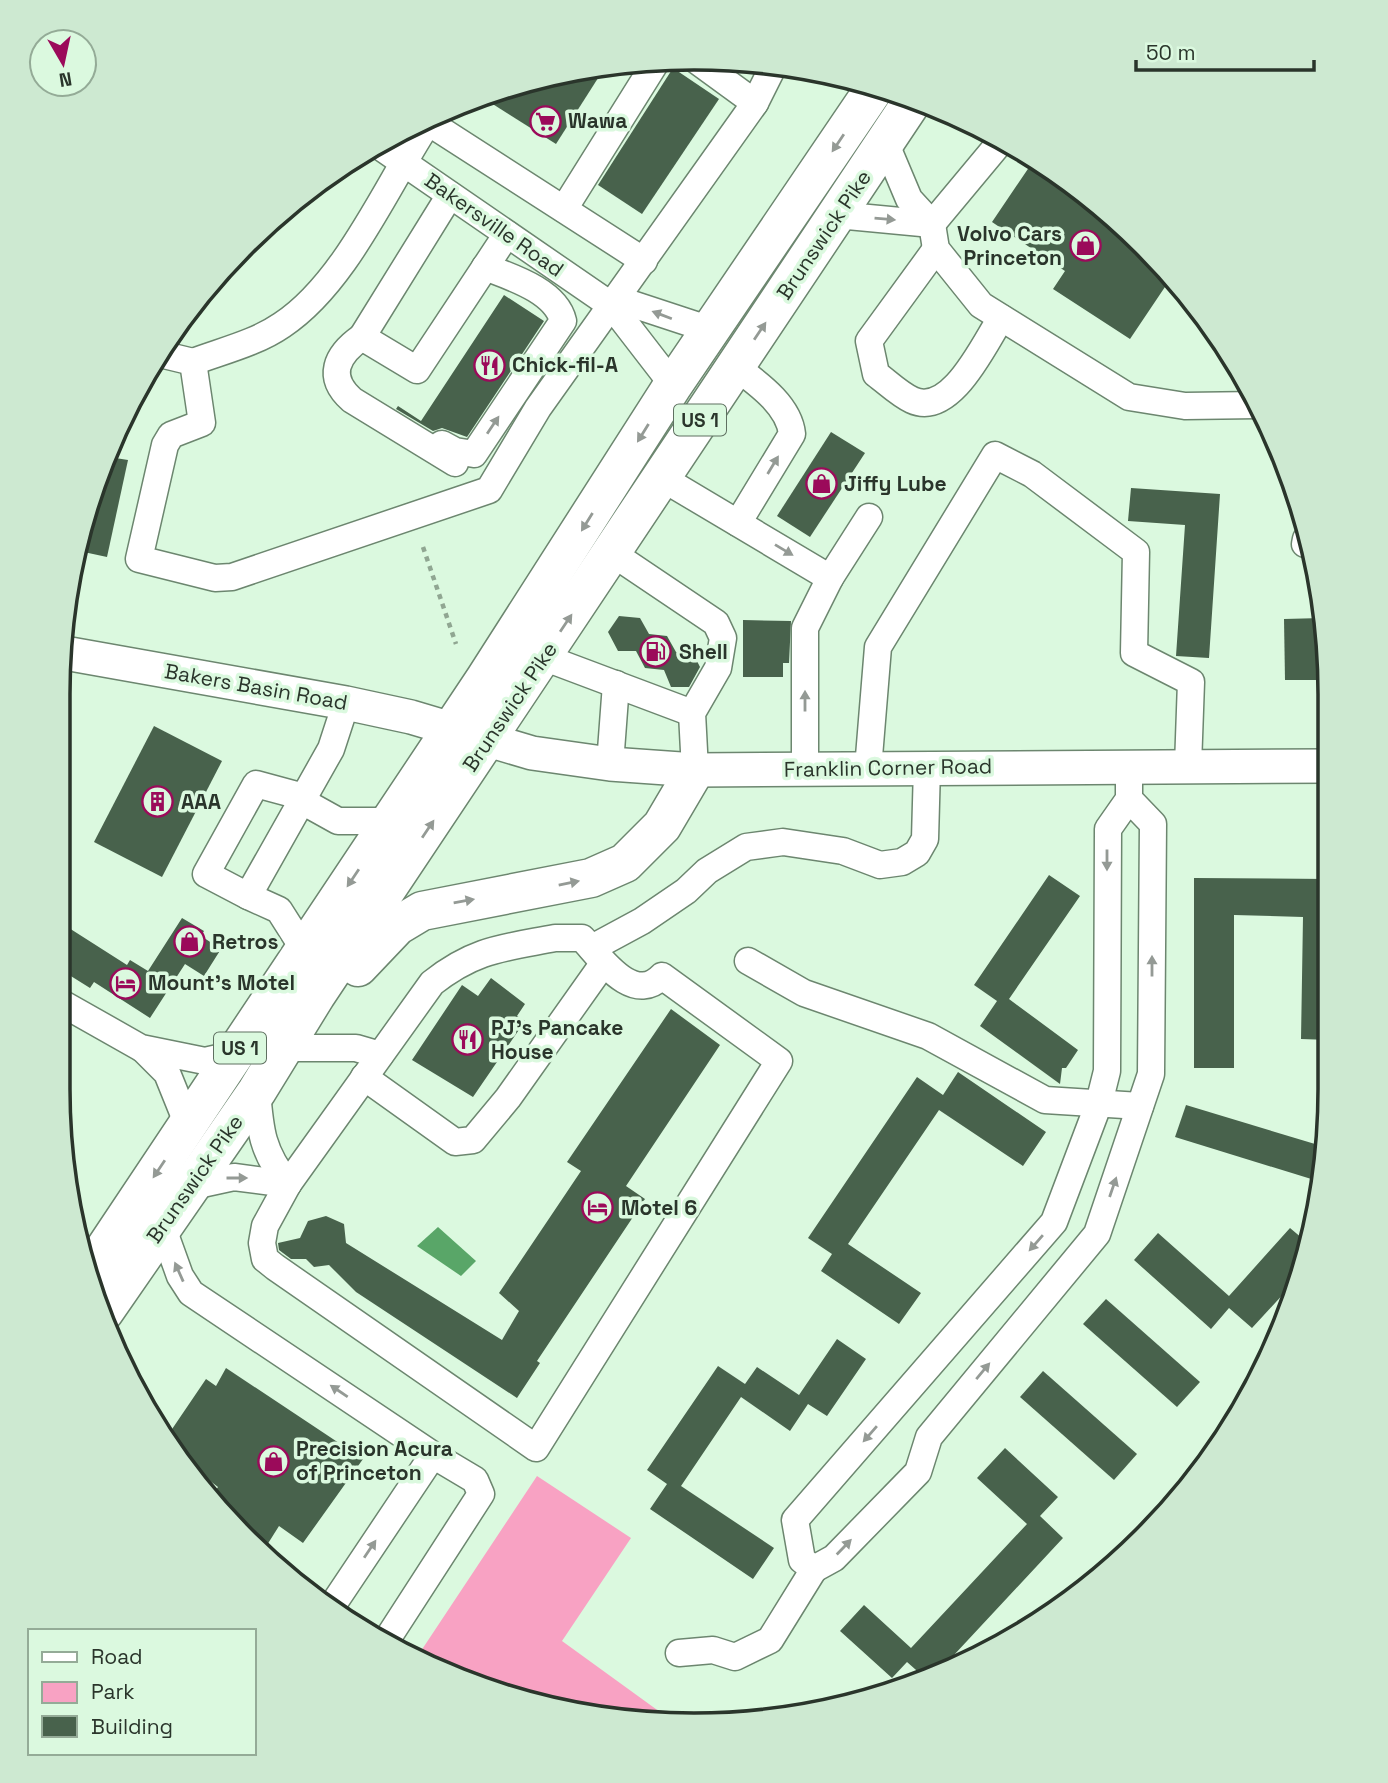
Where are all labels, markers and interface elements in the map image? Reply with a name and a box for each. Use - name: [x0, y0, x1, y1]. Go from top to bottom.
- north arrow: [28, 28, 98, 98]
- scale bar: [1136, 28, 1314, 72]
- text: 50 m: [1146, 39, 1196, 66]
- text: N: [57, 66, 74, 93]
- supermarket icon: Wawa: [528, 104, 562, 138]
- place label: Wawa: [568, 107, 627, 134]
- one-way arrow: [832, 133, 845, 152]
- street label: Brunswick Pike: [770, 165, 877, 305]
- street label: Bakersville Road: [420, 167, 569, 283]
- one-way arrow: [874, 214, 896, 225]
- place label: Volvo Cars Princeton: [957, 220, 1062, 271]
- shop icon: Volvo Cars Princeton: [1068, 229, 1102, 263]
- one-way arrow: [651, 309, 672, 320]
- one-way arrow: [753, 322, 766, 341]
- restaurant icon: Chick-fil-A: [472, 348, 506, 382]
- place label: Chick-fil-A: [512, 351, 618, 378]
- road number: US 1: [674, 404, 726, 436]
- one-way arrow: [486, 416, 499, 435]
- one-way arrow: [637, 424, 650, 443]
- one-way arrow: [767, 455, 780, 474]
- shop icon: Jiffy Lube: [804, 467, 838, 501]
- place label: Jiffy Lube: [844, 470, 947, 497]
- one-way arrow: [581, 513, 594, 532]
- one-way arrow: [774, 544, 793, 557]
- one-way arrow: [559, 613, 572, 633]
- fuel station icon: Shell: [639, 635, 673, 669]
- street label: Brunswick Pike: [456, 637, 563, 777]
- place label: Shell: [679, 638, 728, 665]
- street label: Bakers Basin Road: [163, 657, 350, 716]
- one-way arrow: [799, 690, 811, 712]
- street label: Franklin Corner Road: [784, 752, 992, 783]
- building icon: AAA: [141, 785, 175, 819]
- place label: AAA: [181, 788, 221, 815]
- one-way arrow: [422, 819, 435, 838]
- one-way arrow: [1101, 850, 1113, 872]
- one-way arrow: [347, 868, 360, 888]
- one-way arrow: [558, 877, 580, 888]
- one-way arrow: [453, 895, 475, 906]
- shop icon: Retros: [172, 925, 206, 959]
- place label: Retros: [212, 928, 278, 955]
- one-way arrow: [1146, 955, 1158, 977]
- hotel icon: Mount's Motel: [108, 966, 142, 1000]
- place label: Mount's Motel: [148, 969, 295, 996]
- place label: PJ's Pancake House: [491, 1014, 623, 1065]
- restaurant icon: PJ's Pancake House: [451, 1023, 485, 1057]
- road number: US 1: [214, 1032, 266, 1064]
- street label: Brunswick Pike: [140, 1109, 249, 1248]
- one-way arrow: [152, 1159, 165, 1179]
- one-way arrow: [227, 1172, 249, 1184]
- one-way arrow: [1108, 1176, 1119, 1197]
- hotel icon: Motel 6: [581, 1191, 615, 1225]
- place label: Motel 6: [621, 1194, 697, 1221]
- one-way arrow: [1029, 1235, 1044, 1252]
- one-way arrow: [173, 1262, 185, 1282]
- one-way arrow: [976, 1362, 991, 1380]
- one-way arrow: [329, 1385, 348, 1398]
- one-way arrow: [863, 1425, 879, 1442]
- place label: Precision Acura of Princeton: [296, 1435, 453, 1486]
- shop icon: Precision Acura of Princeton: [256, 1444, 290, 1478]
- one-way arrow: [836, 1539, 853, 1556]
- one-way arrow: [363, 1540, 376, 1559]
- legend: [28, 1629, 256, 1755]
- text: Road: [91, 1643, 143, 1670]
- text: Park: [91, 1678, 135, 1705]
- text: Building: [91, 1713, 173, 1740]

